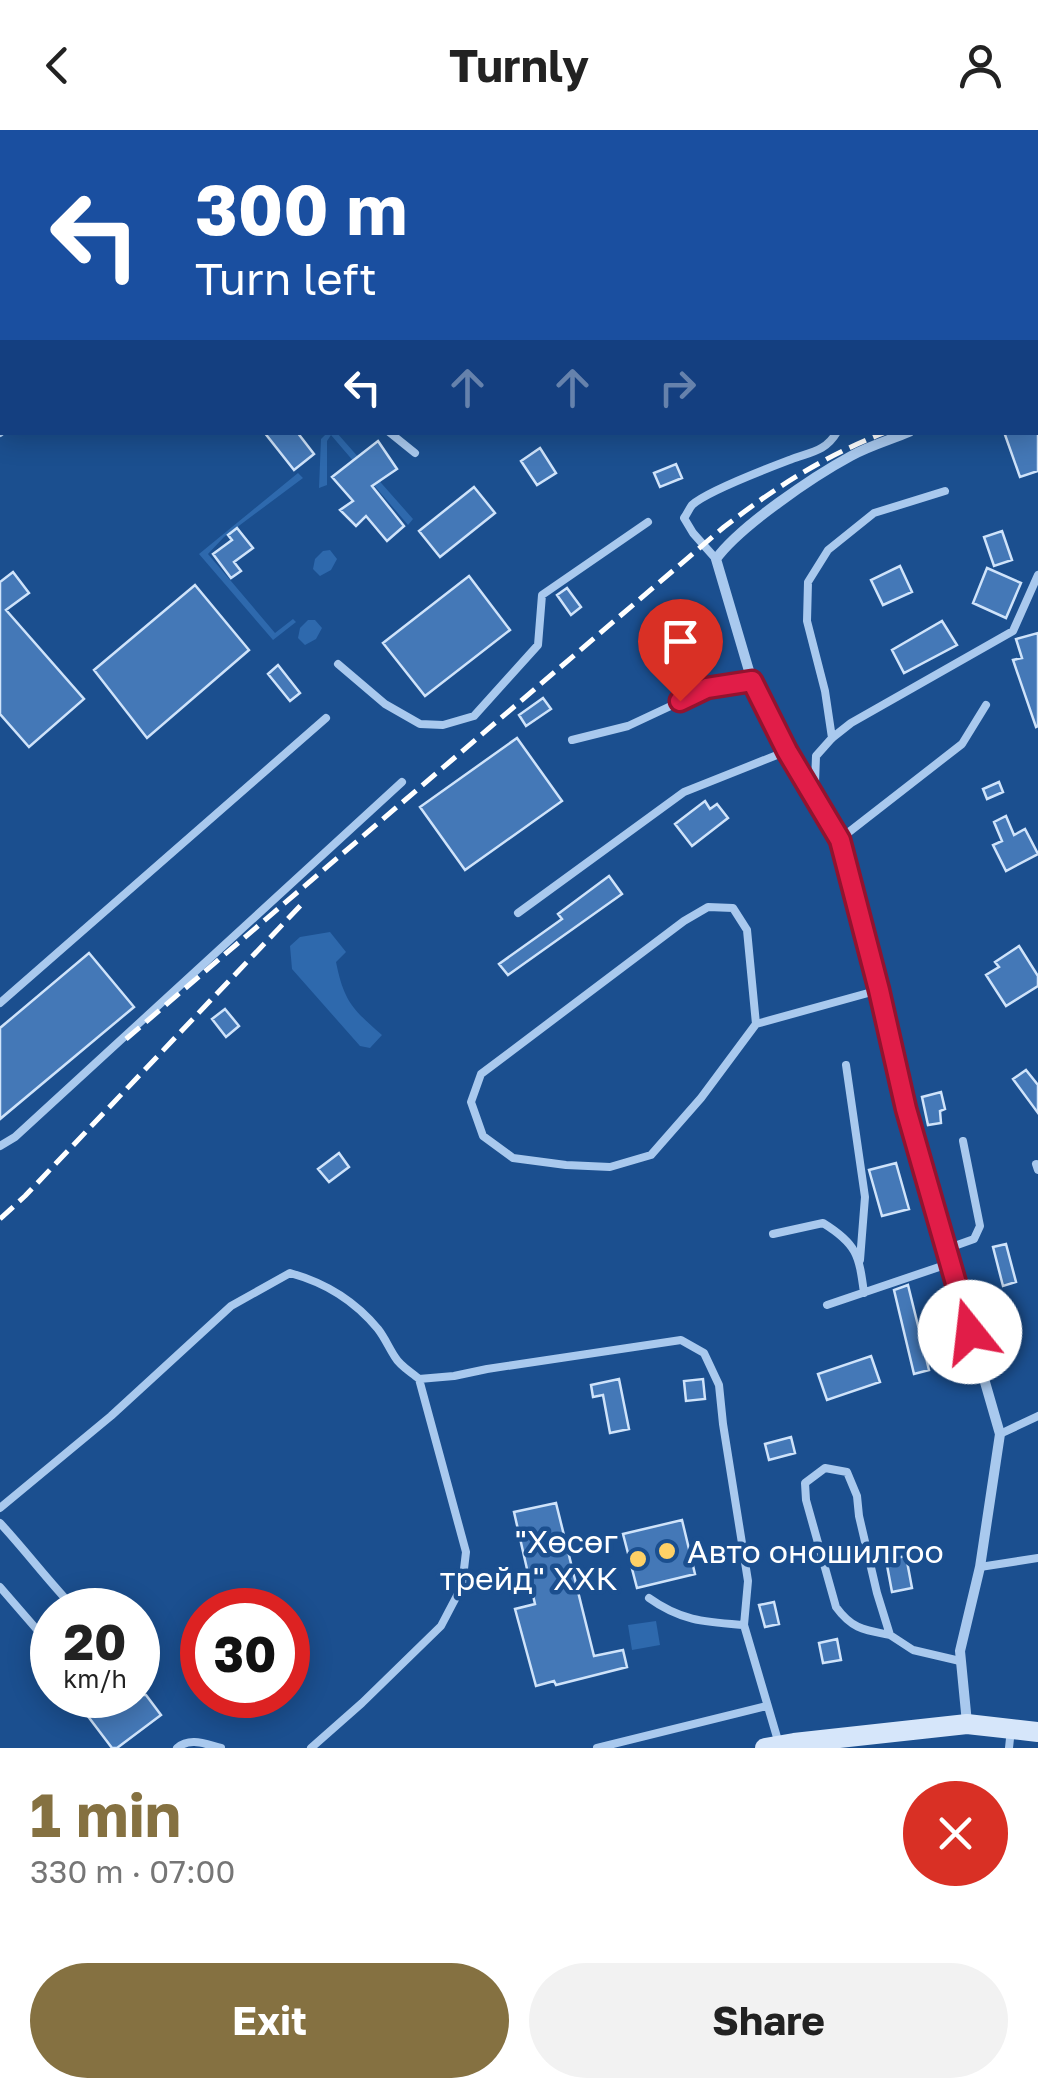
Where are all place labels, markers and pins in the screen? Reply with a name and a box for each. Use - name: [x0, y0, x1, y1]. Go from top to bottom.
- pin: [638, 599, 723, 702]
- place label: "Хөсөг трейд" ХХК: [440, 1522, 618, 1597]
- place label: Авто оношилгоо: [687, 1532, 944, 1570]
- marker: Авто оношилгоо: [656, 1540, 678, 1562]
- marker: "Хөсөг трейд" ХХК: [627, 1548, 649, 1570]

